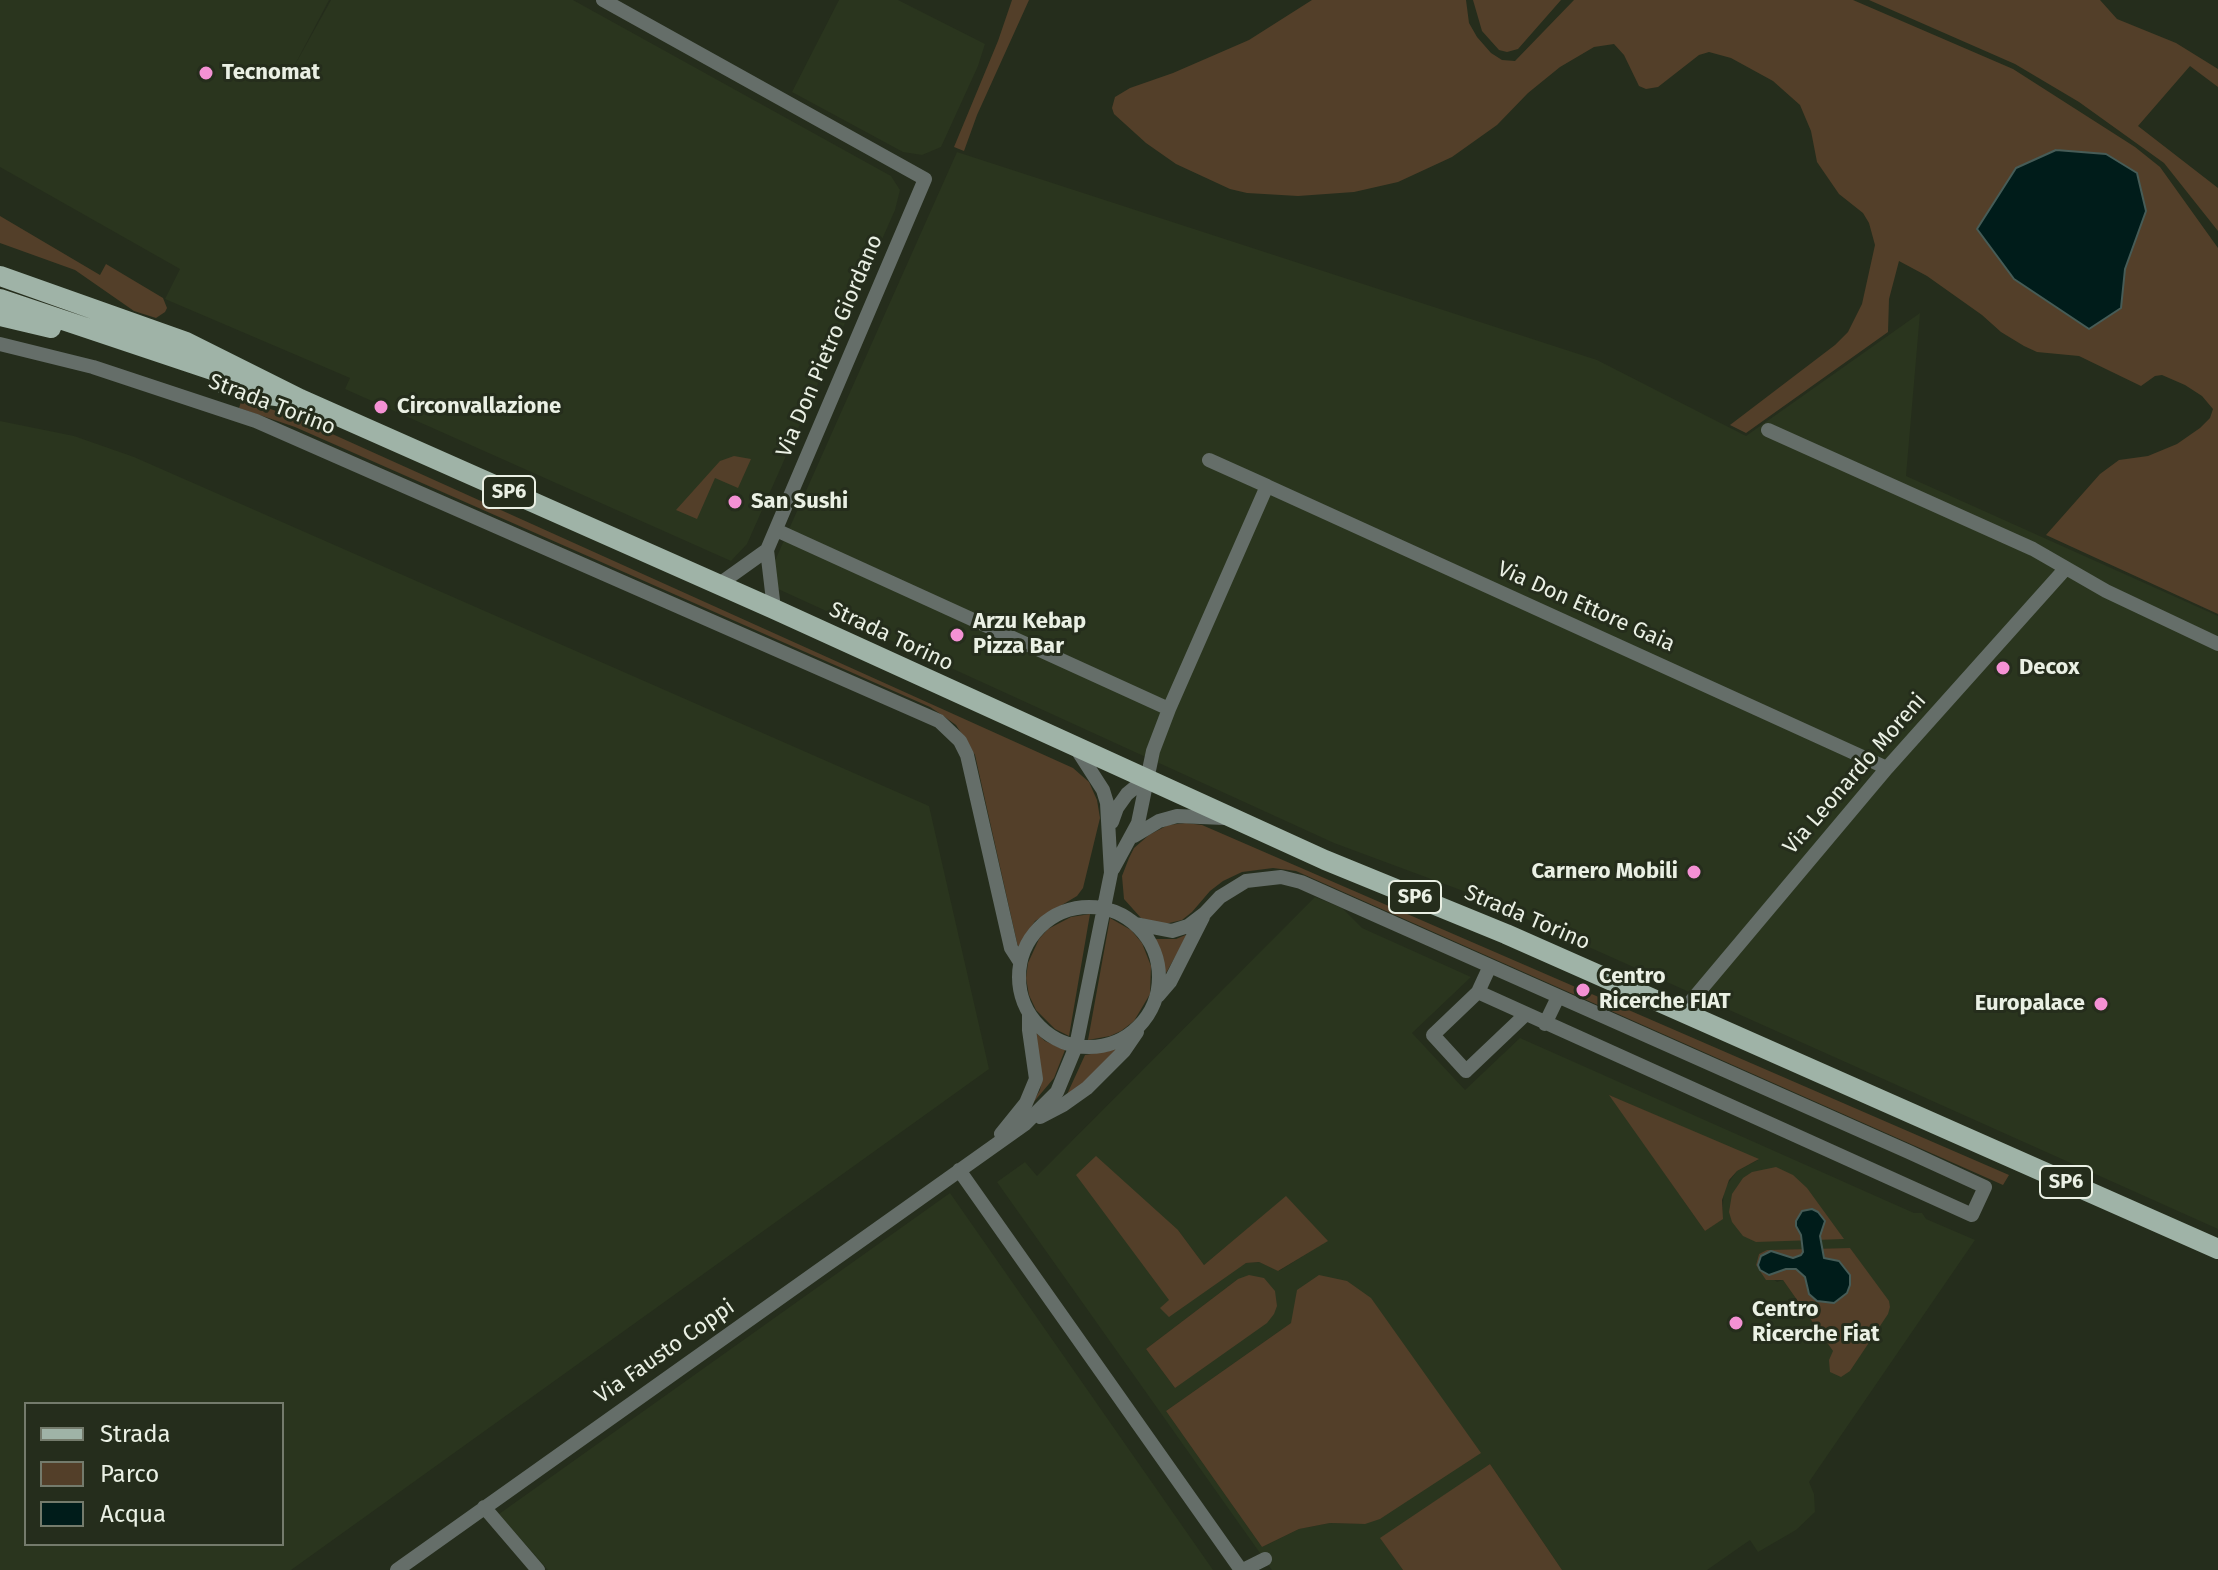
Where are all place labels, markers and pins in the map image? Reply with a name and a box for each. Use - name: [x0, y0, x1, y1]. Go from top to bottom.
- place label: Tecnomat: [222, 60, 320, 86]
- marker: Tecnomat: [197, 64, 215, 82]
- place label: Circonvallazione: [397, 394, 561, 420]
- marker: Circonvallazione: [372, 398, 390, 416]
- place label: San Sushi: [751, 489, 848, 515]
- marker: San Sushi: [726, 493, 744, 511]
- place label: Arzu Kebap Pizza Bar: [973, 609, 1086, 660]
- marker: Arzu Kebap Pizza Bar: [948, 626, 966, 644]
- place label: Decox: [2019, 655, 2079, 681]
- marker: Decox: [1994, 659, 2012, 677]
- place label: Carnero Mobili: [1531, 859, 1678, 885]
- marker: Carnero Mobili: [1685, 863, 1703, 881]
- place label: Centro Ricerche FIAT: [1599, 964, 1731, 1016]
- marker: Centro Ricerche FIAT: [1574, 981, 1592, 999]
- place label: Europalace: [1975, 991, 2085, 1017]
- marker: Europalace: [2092, 995, 2110, 1013]
- place label: Centro Ricerche Fiat: [1752, 1297, 1880, 1348]
- marker: Centro Ricerche Fiat: [1727, 1314, 1745, 1332]

